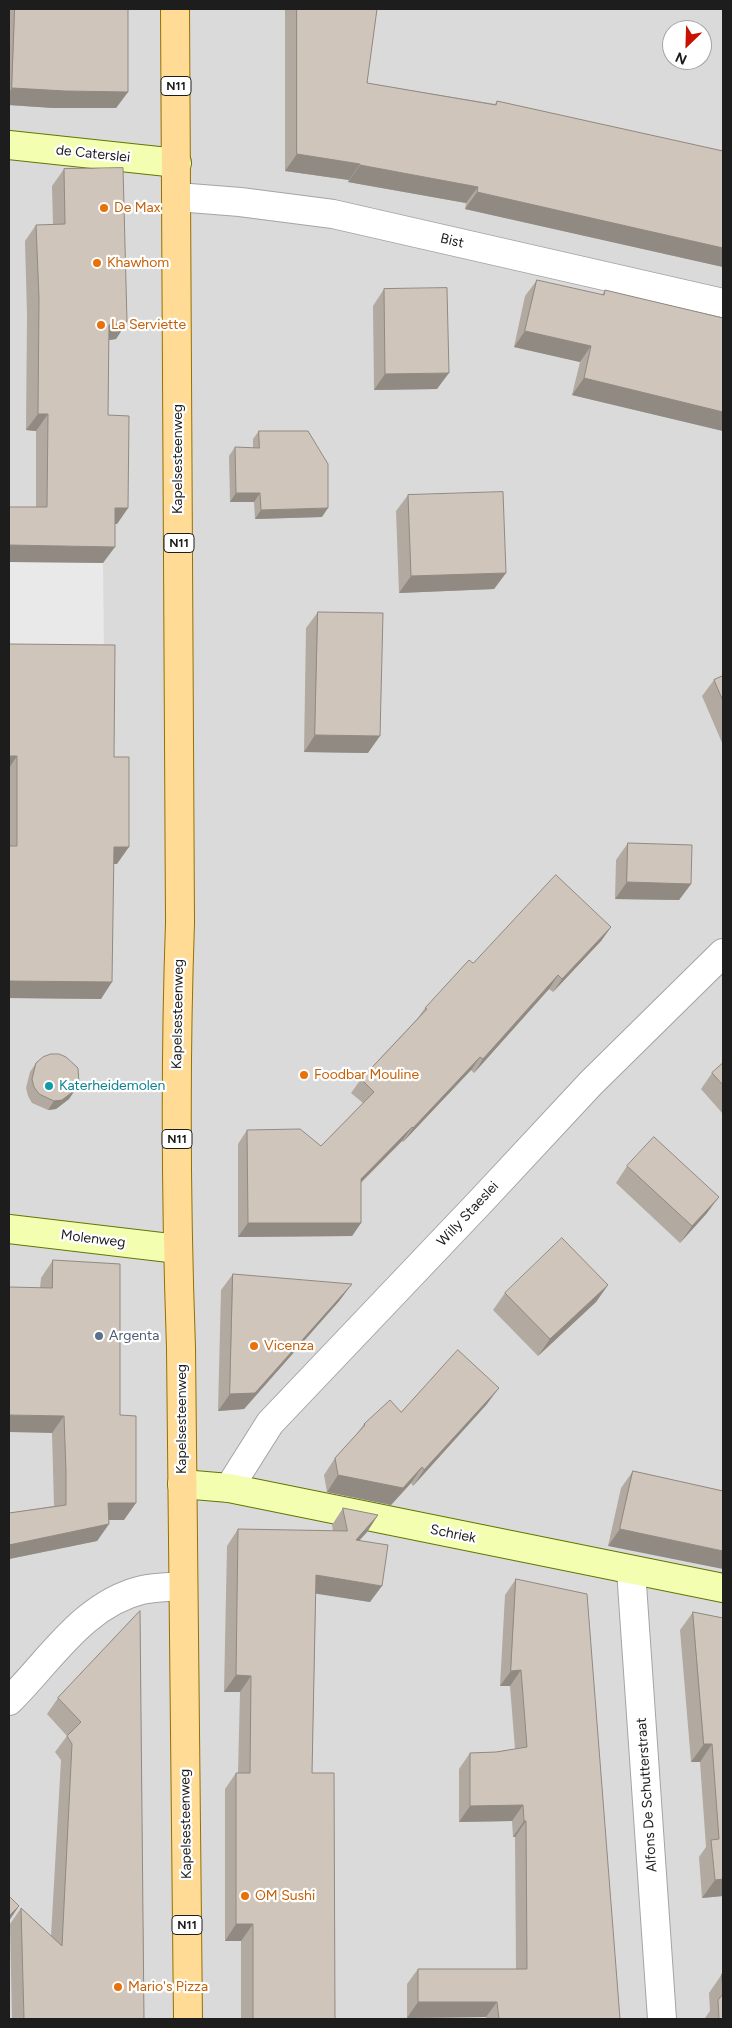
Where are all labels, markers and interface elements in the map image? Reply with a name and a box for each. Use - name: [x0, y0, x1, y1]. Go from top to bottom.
- north arrow: [662, 20, 712, 70]
- text: N: [673, 48, 690, 68]
- road number: N11: [161, 76, 191, 95]
- street label: de Caterslei: [55, 142, 131, 166]
- place label: De Max: [114, 200, 160, 216]
- marker: De Max: [98, 202, 110, 214]
- street label: Bist: [439, 230, 465, 252]
- place label: Khawhom: [107, 255, 169, 271]
- marker: Khawhom: [91, 257, 103, 269]
- place label: La Serviette: [111, 317, 186, 333]
- marker: La Serviette: [95, 319, 107, 331]
- street label: Kapelsesteenweg: [170, 404, 186, 514]
- road number: N11: [164, 534, 194, 552]
- street label: Kapelsesteenweg: [169, 959, 187, 1069]
- place label: Foodbar Mouline: [314, 1067, 419, 1083]
- marker: Foodbar Mouline: [298, 1069, 310, 1081]
- place label: Katerheidemolen: [59, 1078, 165, 1094]
- marker: Katerheidemolen: [43, 1080, 55, 1092]
- road number: N11: [162, 1130, 192, 1148]
- street label: Willy Staeslei: [434, 1178, 502, 1250]
- street label: Molenweg: [60, 1227, 126, 1251]
- place label: Argenta: [109, 1328, 159, 1344]
- marker: Argenta: [93, 1330, 105, 1342]
- place label: Vicenza: [264, 1338, 314, 1354]
- marker: Vicenza: [248, 1340, 260, 1352]
- street label: Kapelsesteenweg: [174, 1364, 190, 1474]
- street label: Schriek: [429, 1521, 477, 1547]
- street label: Alfons De Schutterstraat: [633, 1717, 661, 1873]
- street label: Kapelsesteenweg: [177, 1769, 195, 1879]
- place label: OM Sushi: [255, 1888, 315, 1904]
- marker: OM Sushi: [239, 1890, 251, 1902]
- road number: N11: [172, 1916, 202, 1934]
- place label: Mario's Pizza: [128, 1979, 208, 1995]
- marker: Mario's Pizza: [112, 1981, 124, 1993]

